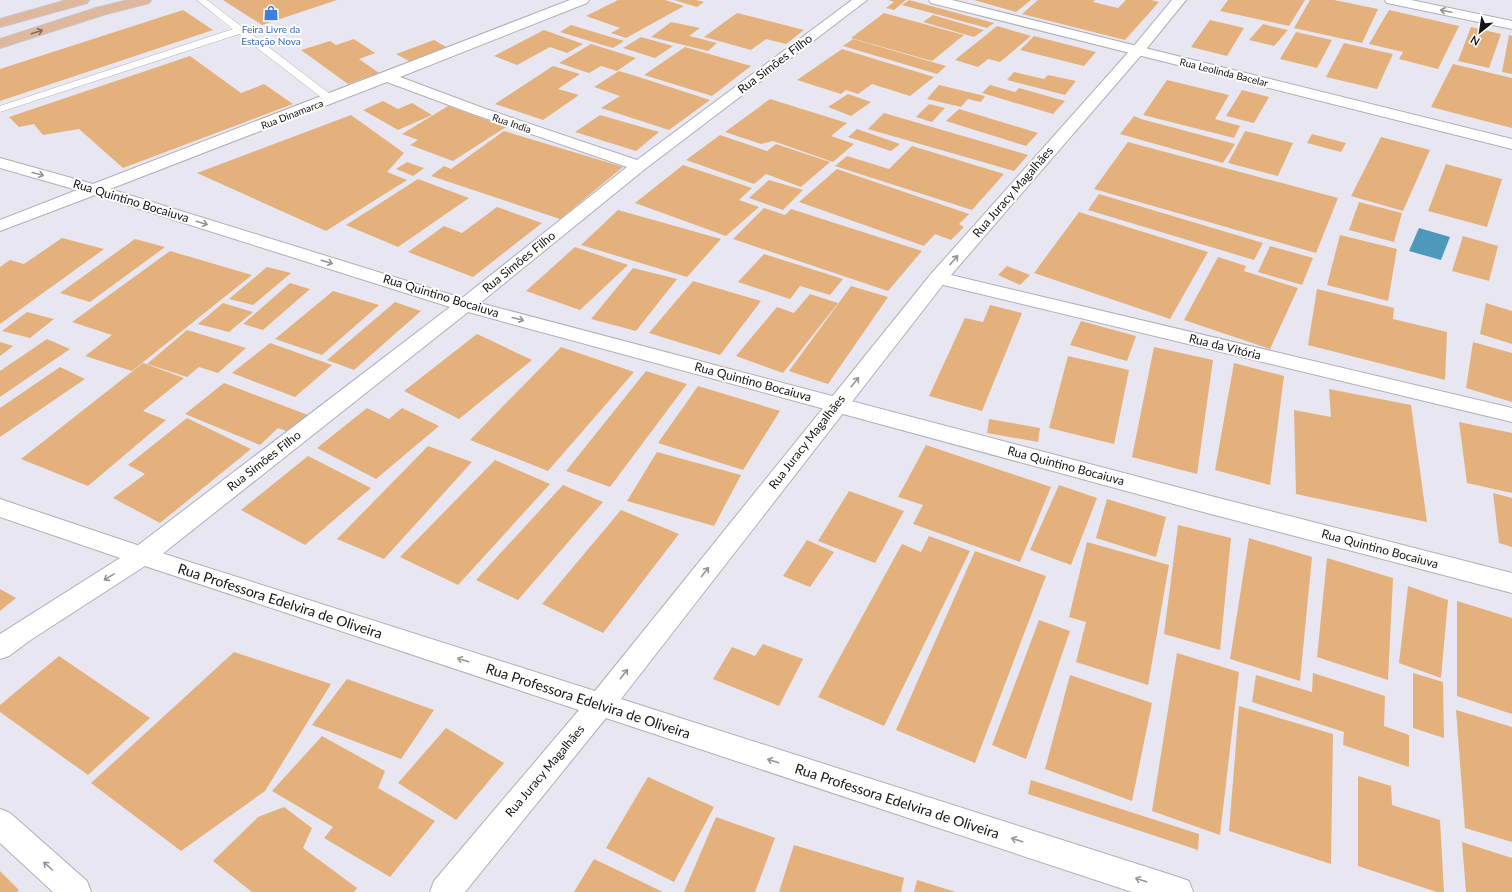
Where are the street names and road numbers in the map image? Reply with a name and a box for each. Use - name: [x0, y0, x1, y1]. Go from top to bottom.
- street label: Rua Simões Filho: [734, 31, 815, 97]
- street label: Rua Leolinda Bacelar: [1179, 55, 1270, 89]
- street label: Rua Dinamarca: [259, 97, 325, 131]
- street label: Rua India: [491, 111, 533, 135]
- street label: Rua Juracy Magalhães: [969, 143, 1056, 240]
- street label: Rua Quintino Bocaiuva: [71, 176, 191, 225]
- street label: Rua Simões Filho: [479, 227, 558, 296]
- street label: Rua Quintino Bocaiuva: [381, 271, 501, 320]
- street label: Rua da Vitória: [1188, 330, 1263, 363]
- street label: Rua Quintino Bocaiuva: [693, 359, 813, 404]
- street label: Rua Juracy Magalhães: [765, 392, 848, 492]
- street label: Rua Simões Filho: [224, 427, 304, 494]
- street label: Rua Quintino Bocaiuva: [1006, 443, 1126, 488]
- street label: Rua Quintino Bocaiuva: [1320, 526, 1440, 571]
- street label: Rua Professora Edelvira de Oliveira: [176, 559, 385, 642]
- street label: Rua Professora Edelvira de Oliveira: [484, 659, 693, 742]
- street label: Rua Juracy Magalhães: [502, 722, 587, 820]
- street label: Rua Professora Edelvira de Oliveira: [793, 759, 1002, 842]

